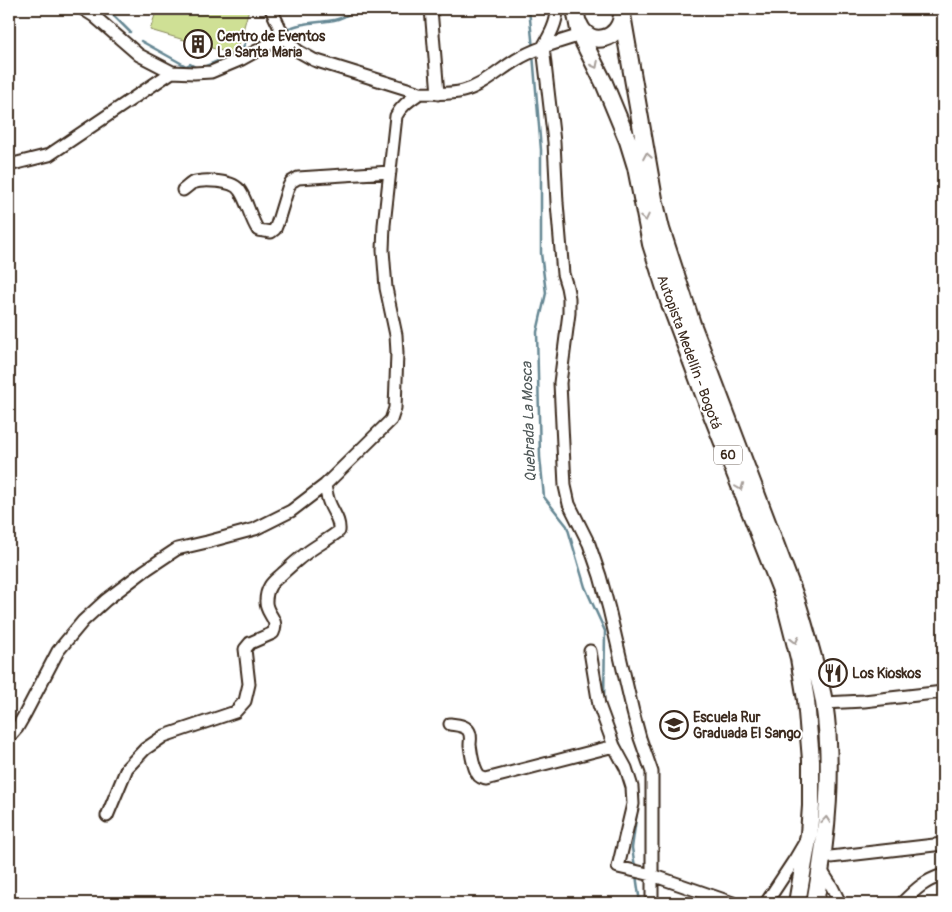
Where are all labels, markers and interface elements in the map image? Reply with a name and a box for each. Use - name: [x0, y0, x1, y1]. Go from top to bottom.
- place label: Centro de Eventos La Santa Maria: [217, 28, 326, 61]
- building icon: Centro de Eventos La Santa Maria: [183, 29, 213, 59]
- one-way arrow: [589, 60, 599, 69]
- one-way arrow: [642, 151, 652, 160]
- one-way arrow: [640, 214, 650, 223]
- street label: Autopista Medellín - Bogotá: [653, 272, 725, 432]
- water label: Quebrada La Mosca: [517, 361, 541, 482]
- road number: 60: [714, 446, 742, 464]
- one-way arrow: [734, 482, 744, 491]
- one-way arrow: [789, 635, 800, 644]
- restaurant icon: Los Kioskos: [818, 658, 848, 688]
- place label: Los Kioskos: [852, 665, 922, 682]
- place label: Escuela Rur Graduada El Sango: [693, 709, 801, 742]
- school or university icon: Escuela Rur Graduada El Sango: [659, 710, 689, 740]
- one-way arrow: [821, 816, 832, 824]

